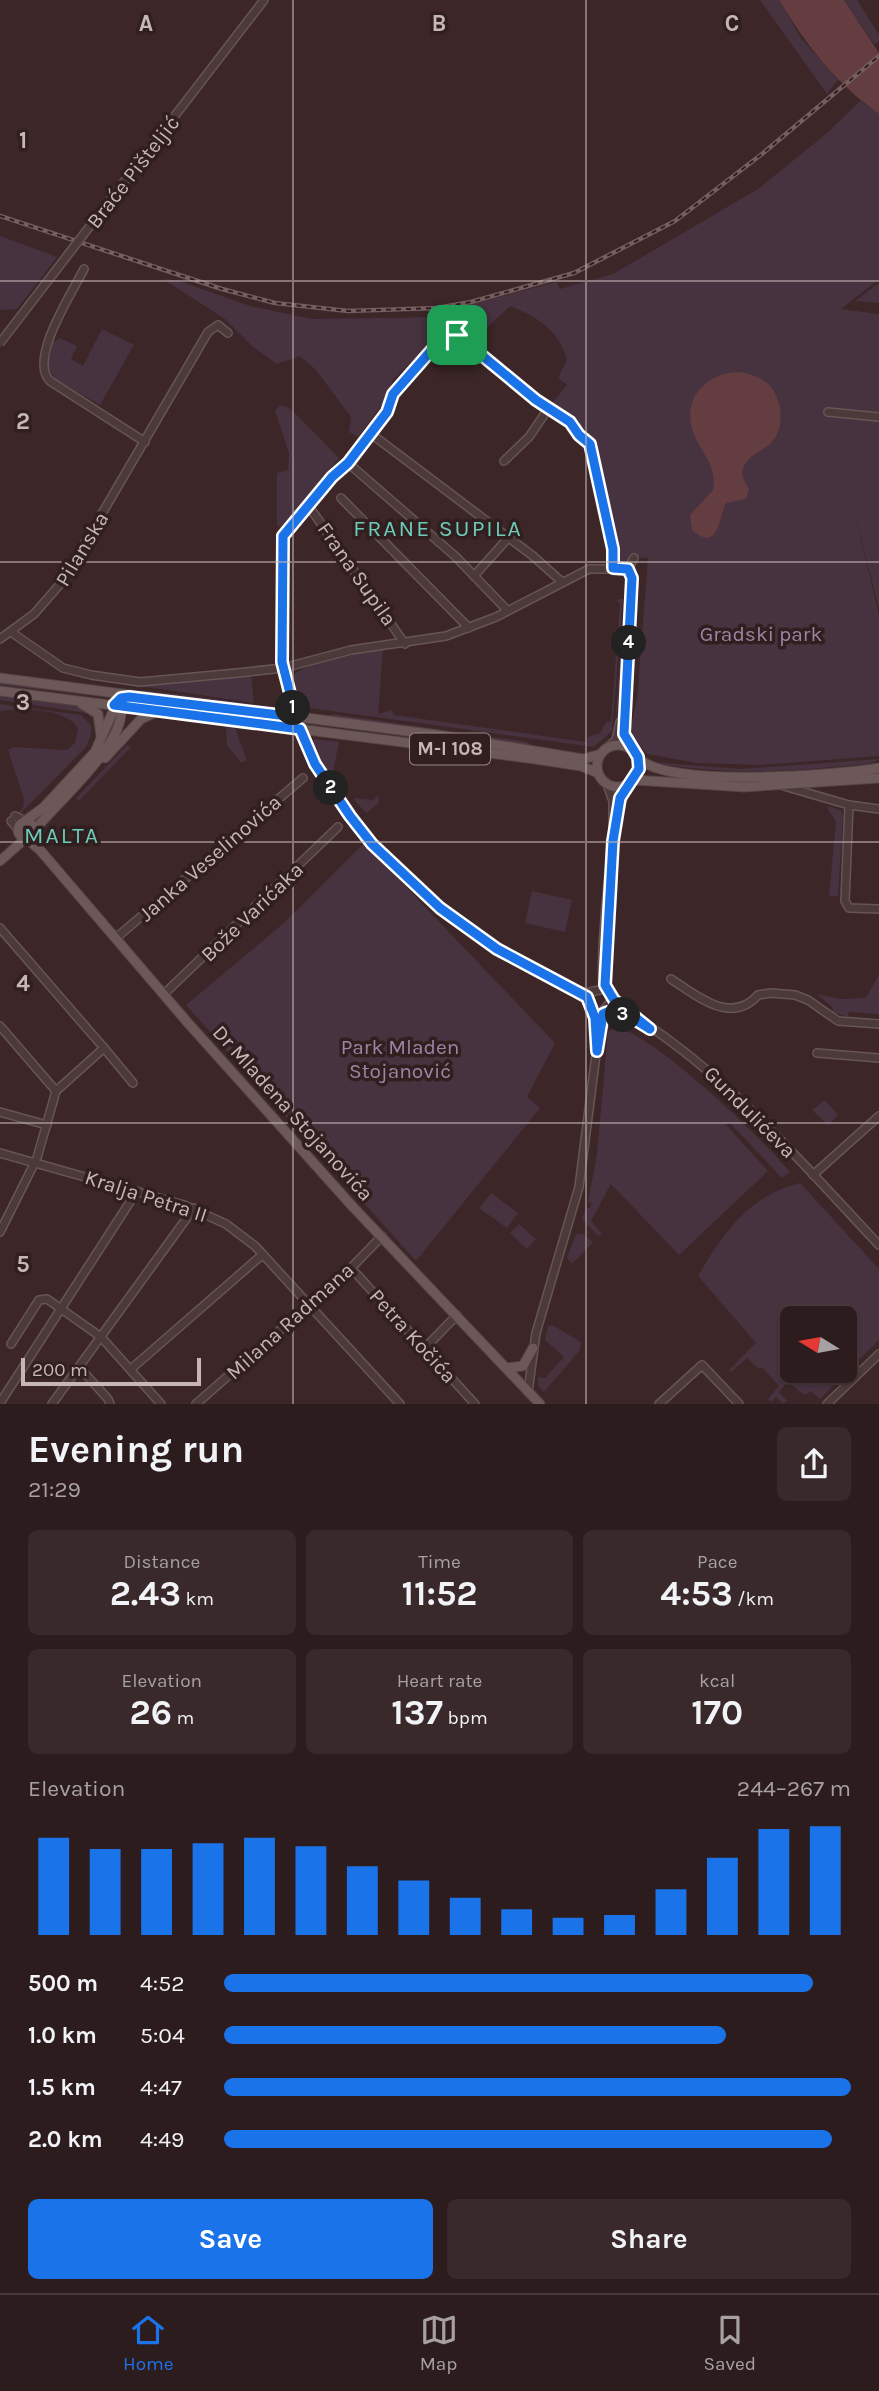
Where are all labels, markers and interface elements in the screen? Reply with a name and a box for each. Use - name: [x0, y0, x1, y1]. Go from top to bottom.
- text: A: [139, 10, 153, 37]
- text: B: [432, 10, 446, 37]
- text: C: [725, 10, 739, 37]
- street label: Braće Pišteljić: [82, 111, 184, 233]
- text: 1: [19, 127, 27, 154]
- pin: [427, 305, 487, 365]
- icon: arrive: [438, 316, 476, 354]
- text: 2: [16, 408, 30, 435]
- street label: Pilanska: [50, 507, 114, 591]
- district label: FRANE SUPILA: [353, 515, 523, 542]
- street label: Frana Supila: [313, 518, 401, 630]
- park label: Gradski park: [700, 622, 822, 646]
- pin: 4: [612, 626, 646, 660]
- text: 4: [623, 631, 634, 653]
- text: 3: [16, 689, 30, 716]
- pin: 1: [276, 690, 310, 726]
- text: 1: [289, 696, 296, 718]
- road number: M-I 108: [410, 734, 490, 764]
- pin: 2: [314, 770, 348, 806]
- text: 2: [325, 776, 336, 798]
- street label: Janka Veselinovića: [134, 790, 286, 926]
- district label: MALTA: [24, 822, 100, 849]
- street label: Bože Varićaka: [196, 857, 308, 967]
- text: 4: [16, 970, 30, 997]
- pin: 3: [606, 998, 640, 1032]
- text: 3: [617, 1003, 628, 1025]
- street label: Dr Mladena Stojanovića: [208, 1020, 378, 1206]
- park label: Park Mladen Stojanović: [341, 1035, 459, 1083]
- street label: Gundulićeva: [699, 1061, 801, 1163]
- street label: Kralja Petra II: [82, 1165, 210, 1227]
- text: 5: [16, 1251, 30, 1278]
- street label: Milana Radmana: [221, 1258, 359, 1384]
- street label: Petra Kočića: [365, 1284, 461, 1388]
- north arrow: [780, 1306, 858, 1382]
- map controls: [780, 1306, 857, 1383]
- scale bar: [21, 1355, 201, 1387]
- text: 200 m: [32, 1359, 88, 1381]
- text: Evening run: [28, 1427, 244, 1472]
- button: share: [777, 1427, 851, 1501]
- text: 21:29: [28, 1476, 81, 1503]
- text: Distance: [123, 1551, 200, 1573]
- text: Time: [418, 1551, 461, 1573]
- text: Pace: [697, 1551, 737, 1573]
- text: 2.43: [110, 1573, 181, 1614]
- text: 11:52: [402, 1573, 477, 1614]
- text: 4:53: [660, 1573, 733, 1614]
- text: km: [181, 1588, 214, 1610]
- text: /km: [733, 1588, 774, 1610]
- text: Elevation: [122, 1670, 202, 1692]
- text: Heart rate: [397, 1670, 482, 1692]
- text: kcal: [699, 1670, 735, 1692]
- text: 26: [129, 1692, 172, 1733]
- text: 137: [391, 1692, 443, 1733]
- text: 170: [691, 1692, 743, 1733]
- text: m: [172, 1707, 194, 1729]
- text: bpm: [443, 1707, 488, 1729]
- text: Elevation: [28, 1775, 125, 1802]
- text: 244–267 m: [737, 1775, 851, 1802]
- text: 500 m: [28, 1970, 98, 1997]
- text: 4:52: [140, 1970, 184, 1997]
- text: 1.0 km: [28, 2022, 97, 2049]
- text: 5:04: [140, 2022, 185, 2049]
- text: 1.5 km: [28, 2074, 96, 2101]
- text: 4:47: [140, 2074, 182, 2101]
- text: 2.0 km: [28, 2126, 103, 2153]
- text: 4:49: [140, 2126, 184, 2153]
- button: Save: [28, 2199, 433, 2279]
- button: Share: [447, 2199, 851, 2279]
- tab: Home: [123, 2311, 174, 2375]
- tab: Map: [420, 2311, 458, 2375]
- tab: Saved: [704, 2311, 756, 2375]

